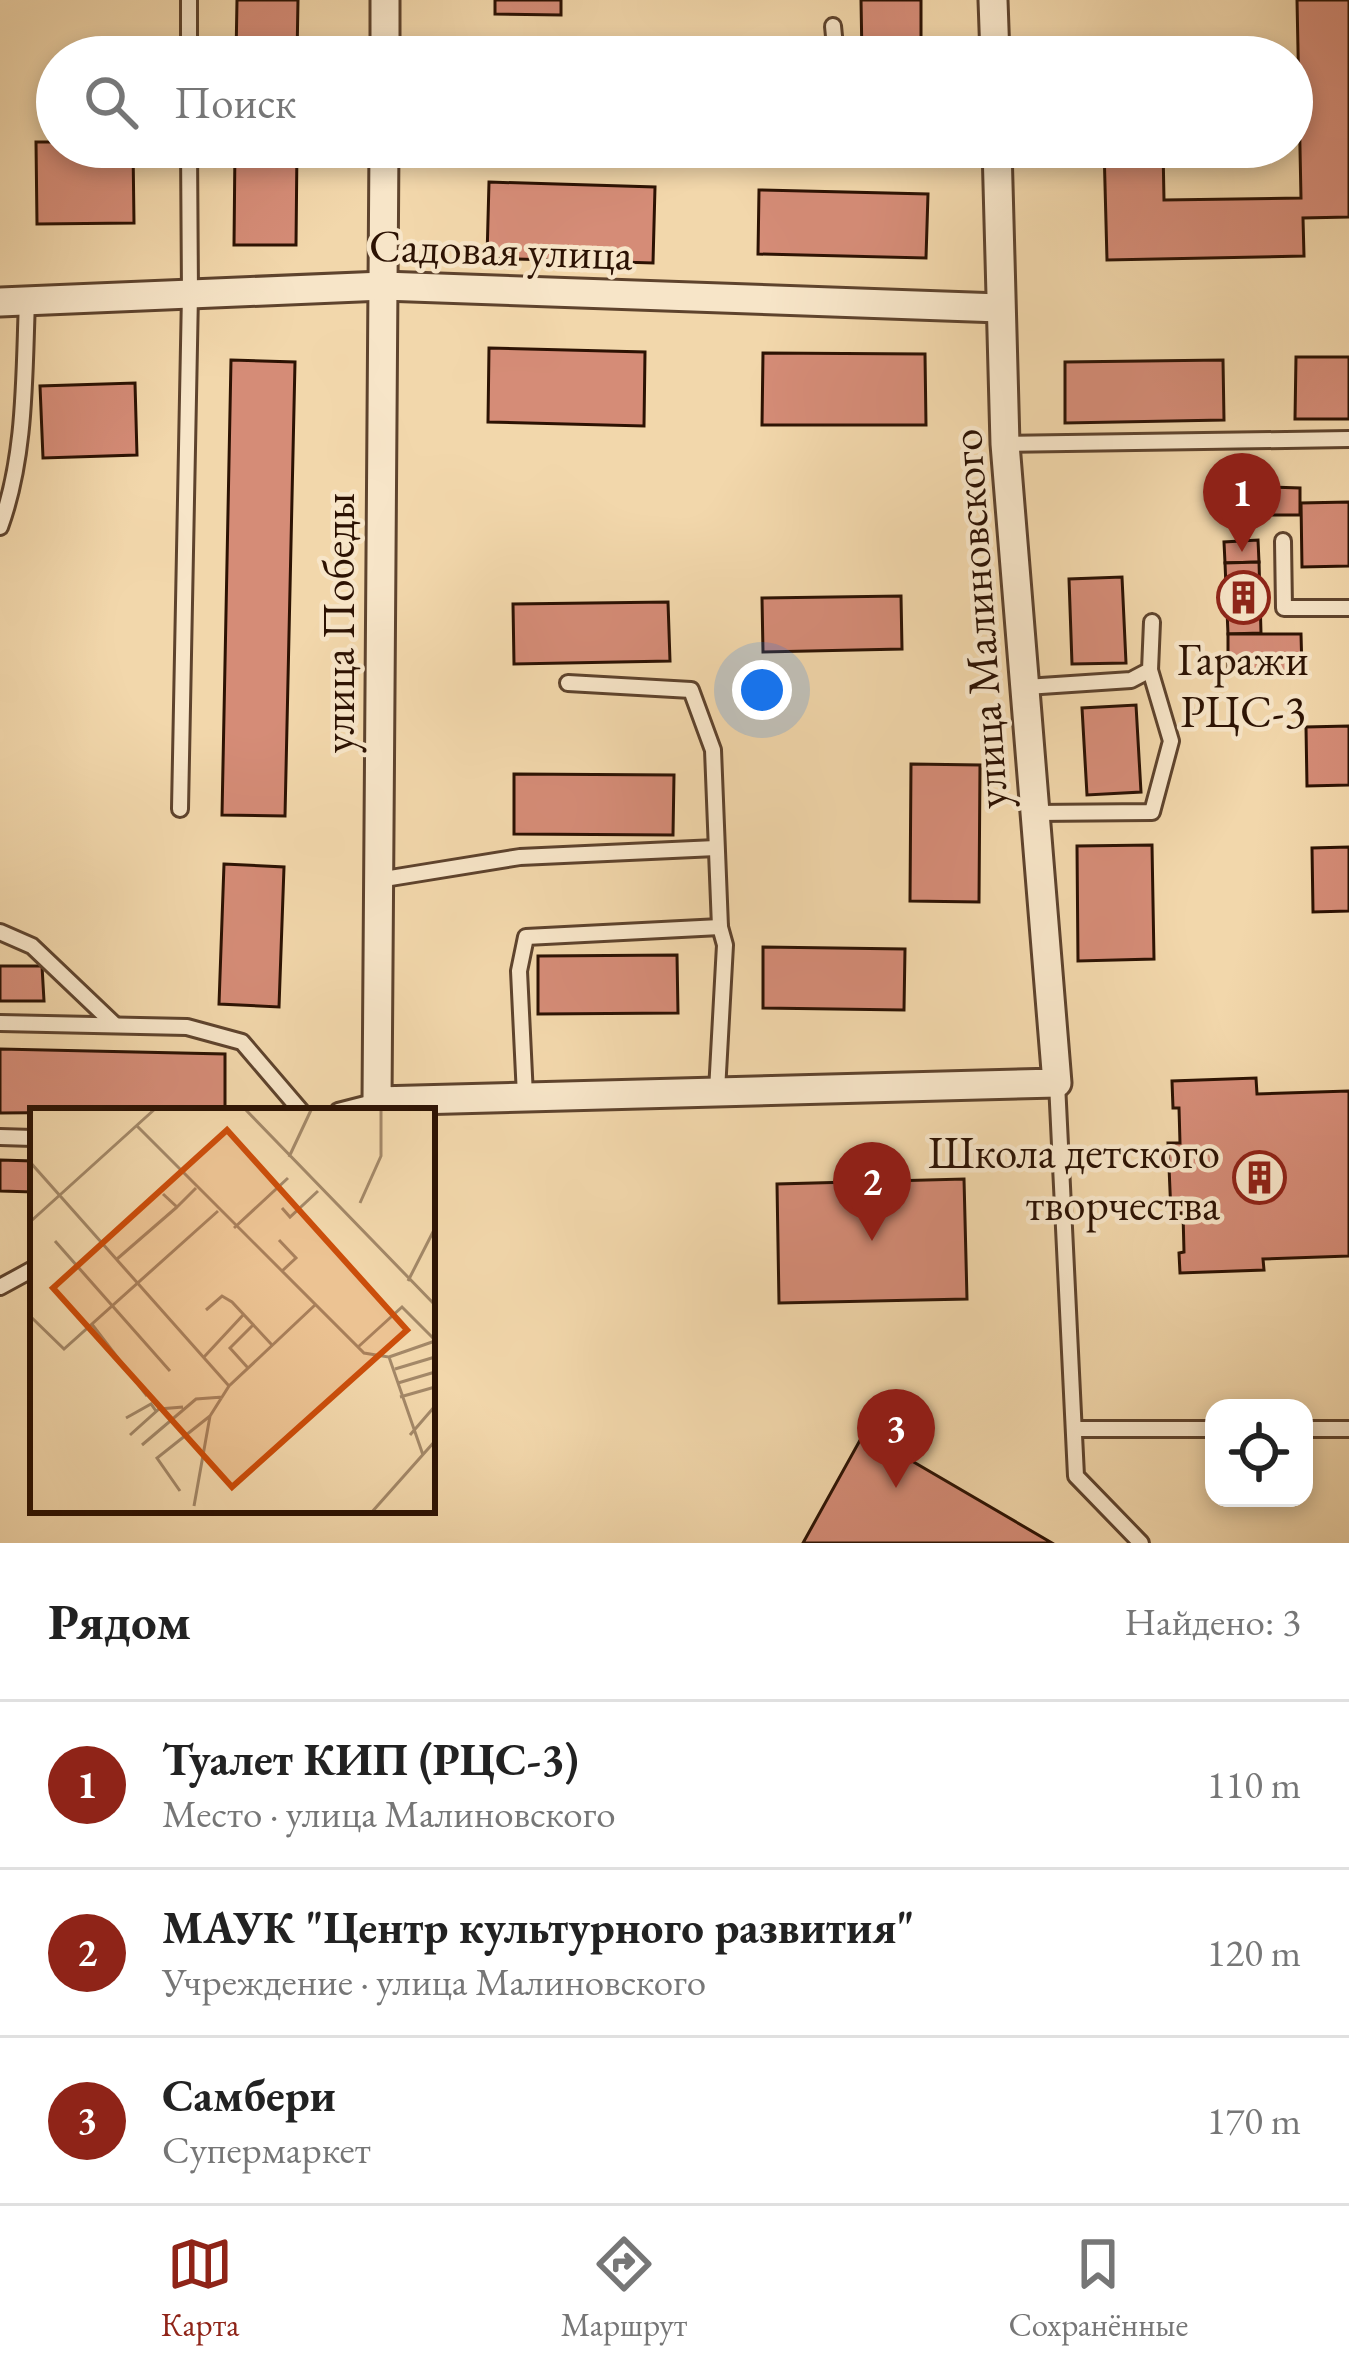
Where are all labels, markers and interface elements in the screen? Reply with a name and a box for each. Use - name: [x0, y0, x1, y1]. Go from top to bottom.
- search box: [36, 36, 1313, 168]
- icon: search: [78, 69, 144, 135]
- text: Поиск: [174, 73, 296, 131]
- street label: Садовая улица: [368, 215, 634, 283]
- street label: улица Малиновского: [936, 427, 1020, 811]
- pin: 1: [1203, 453, 1281, 552]
- street label: улица Победы: [309, 493, 367, 753]
- building icon: Гаражи РЦС-3: [1215, 570, 1271, 626]
- place label: Гаражи РЦС-3: [1177, 630, 1309, 740]
- your location: [732, 660, 792, 720]
- inset map: [30, 1108, 435, 1513]
- place label: Школа детского творчества: [928, 1123, 1220, 1233]
- pin: 2: [833, 1142, 911, 1241]
- building icon: Школа детского творчества: [1231, 1150, 1287, 1206]
- pin: 3: [857, 1389, 935, 1488]
- map controls: [1205, 1399, 1313, 1507]
- button: locate: [1205, 1399, 1313, 1507]
- text: Рядом: [48, 1588, 191, 1654]
- text: Найдено: 3: [1124, 1596, 1301, 1647]
- text: Туалет КИП (РЦС-3): [162, 1730, 579, 1788]
- text: 1: [77, 1759, 97, 1810]
- text: 110 m: [1207, 1759, 1301, 1810]
- text: Место · улица Малиновского: [162, 1788, 616, 1839]
- text: МАУК "Центр культурного развития": [162, 1898, 914, 1956]
- text: 2: [77, 1927, 97, 1978]
- text: 120 m: [1207, 1927, 1301, 1978]
- text: Учреждение · улица Малиновского: [162, 1956, 706, 2007]
- text: Самбери: [162, 2066, 336, 2124]
- text: 3: [77, 2095, 97, 2146]
- text: 170 m: [1207, 2095, 1301, 2146]
- text: Супермаркет: [162, 2124, 371, 2175]
- tab: Карта: [161, 2231, 239, 2346]
- tab: Маршрут: [561, 2231, 687, 2346]
- tab: Сохранённые: [1008, 2231, 1188, 2346]

